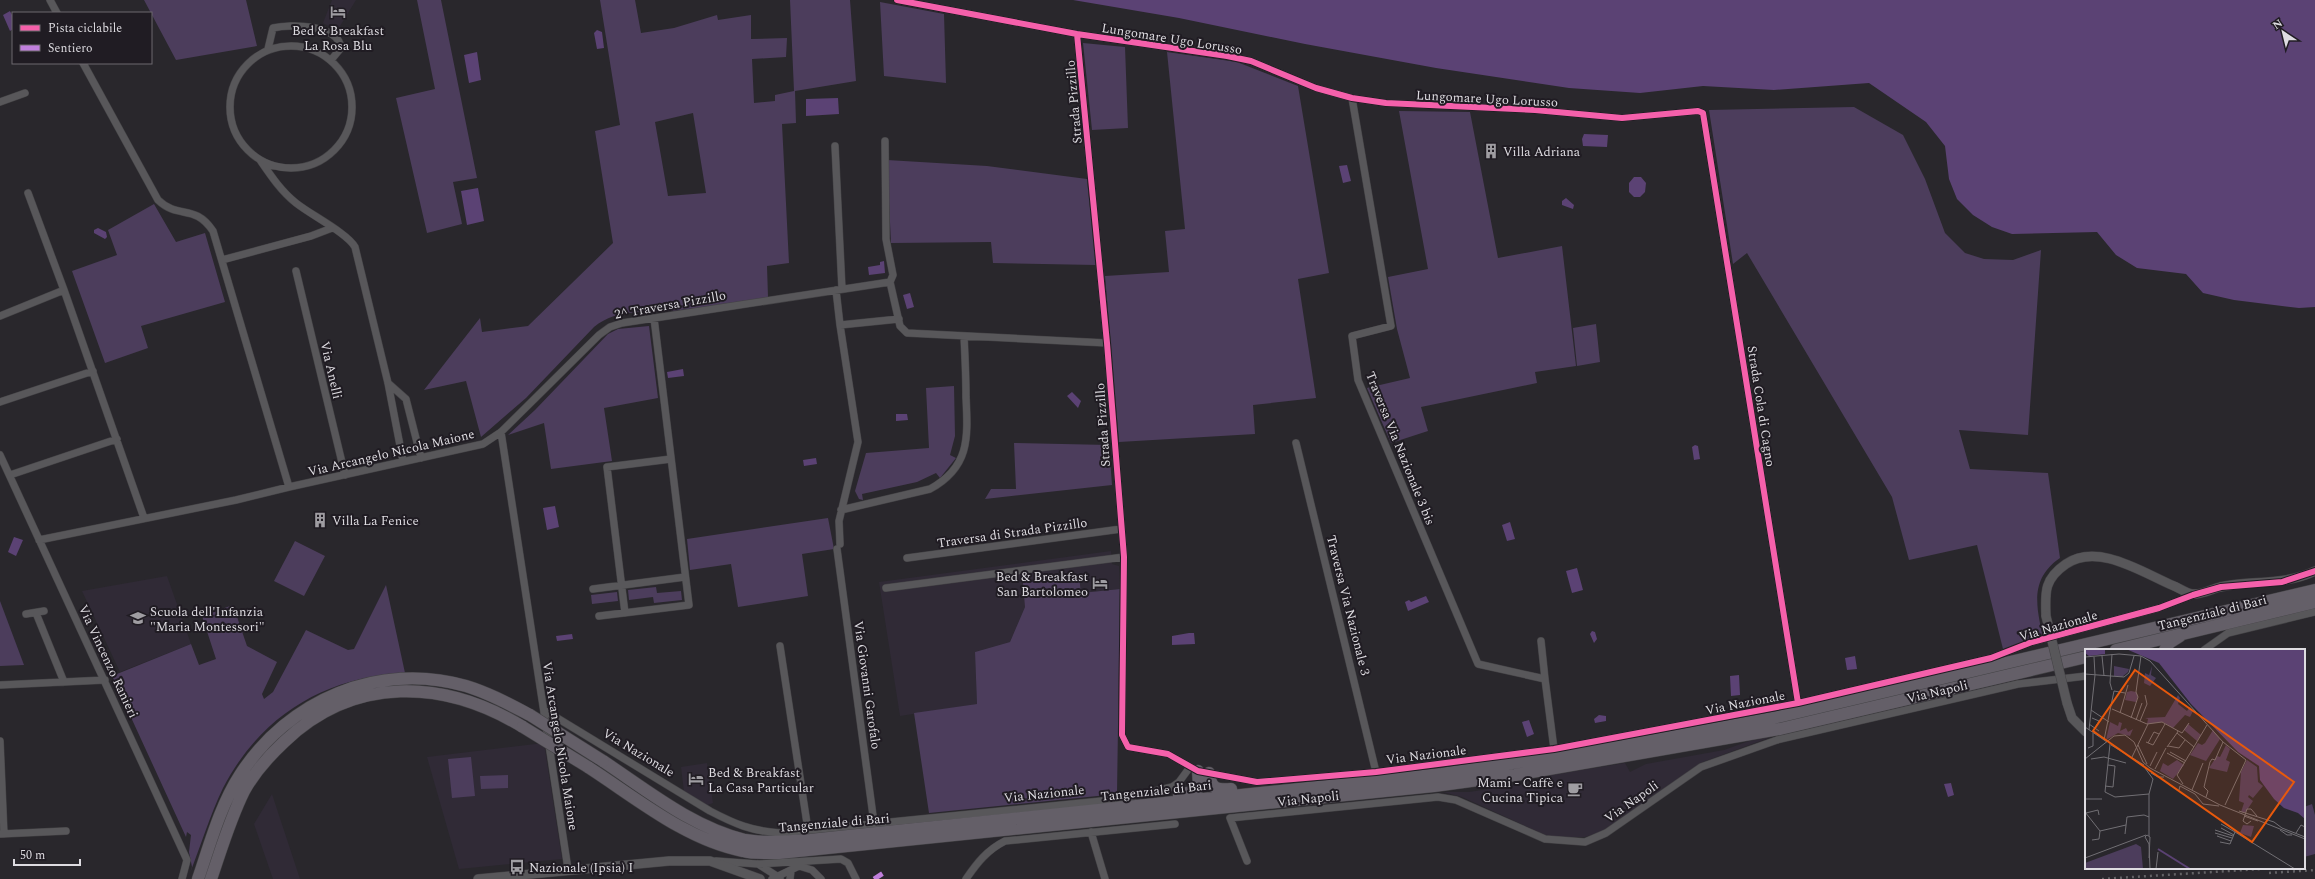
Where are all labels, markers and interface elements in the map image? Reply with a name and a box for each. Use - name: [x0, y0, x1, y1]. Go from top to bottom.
- hotel icon: Bed & Breakfast La Rosa Blu: [329, 3, 347, 21]
- legend: [12, 12, 152, 64]
- north arrow: [2263, 12, 2303, 52]
- text: N: [2269, 15, 2286, 34]
- street label: Lungomare Ugo Lorusso: [1100, 18, 1244, 60]
- text: Pista ciclabile: [48, 19, 122, 38]
- place label: Bed & Breakfast La Rosa Blu: [292, 21, 384, 56]
- text: Sentiero: [48, 39, 92, 58]
- street label: Strada Pizzillo: [1060, 59, 1088, 145]
- street label: Lungomare Ugo Lorusso: [1415, 85, 1559, 113]
- building icon: Villa Adriana: [1482, 142, 1500, 160]
- place label: Villa Adriana: [1503, 142, 1581, 162]
- street label: 2^ Traversa Pizzillo: [613, 285, 727, 325]
- street label: Via Anelli: [315, 339, 347, 401]
- street label: Strada Cola di Cagno: [1742, 344, 1780, 468]
- street label: Traversa Via Nazionale 3 bis: [1360, 369, 1440, 528]
- street label: Strada Pizzillo: [1090, 382, 1116, 467]
- street label: Via Arcangelo Nicola Maione: [306, 424, 477, 482]
- building icon: Villa La Fenice: [311, 511, 329, 529]
- place label: Villa La Fenice: [332, 511, 419, 531]
- street label: Traversa di Strada Pizzillo: [936, 513, 1089, 553]
- street label: Traversa Via Nazionale 3: [1321, 533, 1375, 678]
- place label: Bed & Breakfast San Bartolomeo: [996, 567, 1088, 602]
- hotel icon: Bed & Breakfast San Bartolomeo: [1091, 574, 1109, 592]
- street label: Tangenziale di Bari: [2156, 590, 2269, 636]
- street label: Via Vincenzo Ranieri: [73, 601, 143, 721]
- place label: Scuola dell'Infanzia "Maria Montessori": [150, 602, 265, 637]
- street label: Via Nazionale: [2017, 605, 2100, 647]
- school or university icon: Scuola dell'Infanzia "Maria Montessori": [129, 609, 147, 627]
- street label: Via Giovanni Garofalo: [848, 620, 886, 751]
- inset map: [2085, 649, 2305, 869]
- street label: Via Arcangelo Nicola Maione: [537, 660, 583, 832]
- street label: Via Napoli: [1905, 675, 1970, 709]
- street label: Via Nazionale: [1704, 685, 1787, 721]
- street label: Via Nazionale: [599, 723, 678, 782]
- street label: Via Nazionale: [1385, 740, 1468, 770]
- place label: Bed & Breakfast La Casa Particular: [708, 763, 814, 798]
- hotel icon: Bed & Breakfast La Casa Particular: [687, 770, 705, 788]
- place label: Mami - Caffè e Cucina Tipica: [1477, 773, 1564, 808]
- street label: Tangenziale di Bari: [1100, 775, 1213, 807]
- street label: Via Napoli: [1600, 776, 1663, 828]
- street label: Via Nazionale: [1003, 780, 1085, 808]
- cafe icon: Mami - Caffè e Cucina Tipica: [1566, 780, 1584, 798]
- street label: Via Napoli: [1276, 786, 1340, 812]
- street label: Tangenziale di Bari: [778, 808, 891, 838]
- scale bar: [14, 841, 80, 867]
- text: 50 m: [20, 846, 45, 865]
- bus stop icon: Nazionale (Ipsia) I: [508, 858, 526, 876]
- place label: Nazionale (Ipsia) I: [529, 858, 633, 878]

